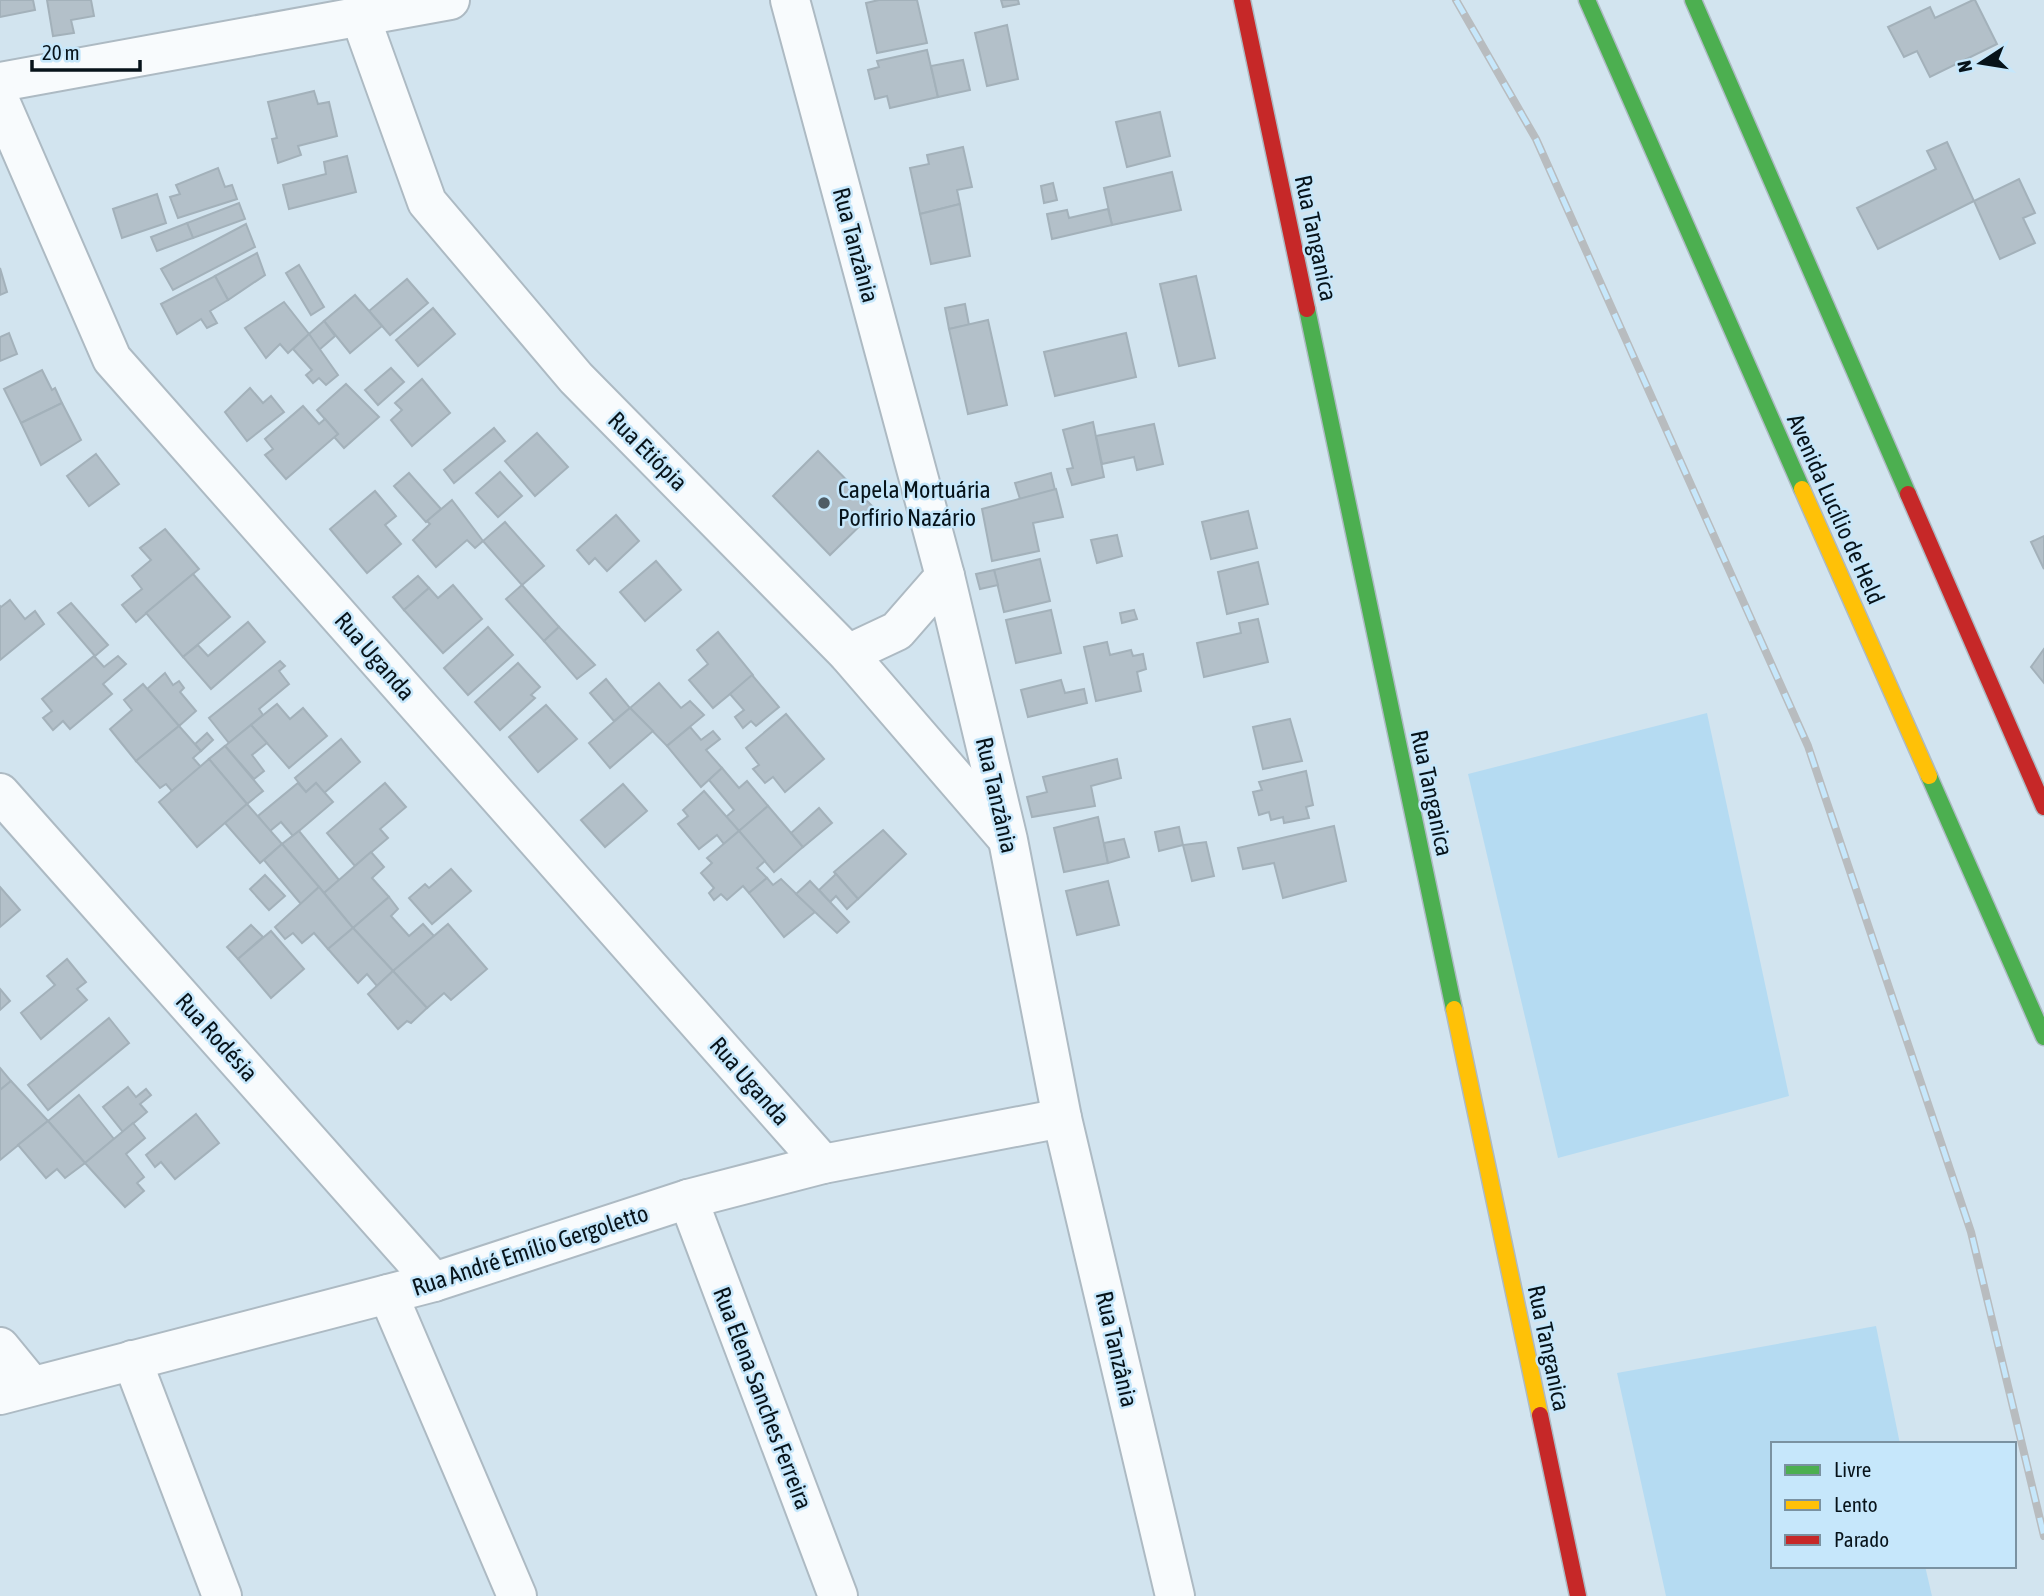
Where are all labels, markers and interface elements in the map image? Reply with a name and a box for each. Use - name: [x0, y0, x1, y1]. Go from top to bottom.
- scale bar: [32, 28, 140, 72]
- north arrow: [1946, 28, 2016, 98]
- text: 20 m: [42, 40, 80, 64]
- text: N: [1952, 59, 1976, 74]
- street label: Rua Tanganica: [1289, 173, 1343, 303]
- street label: Rua Tanzânia: [828, 185, 884, 305]
- street label: Rua Etiópia: [603, 406, 693, 496]
- street label: Avenida Lucílio de Held: [1782, 410, 1890, 608]
- place label: Capela Mortuária Porfírio Nazário: [838, 476, 991, 531]
- marker: Capela Mortuária Porfírio Nazário: [816, 495, 832, 511]
- street label: Rua Uganda: [330, 607, 420, 705]
- street label: Rua Tanganica: [1405, 728, 1459, 858]
- street label: Rua Tanzânia: [971, 735, 1023, 855]
- street label: Rua Rodésia: [171, 988, 263, 1086]
- street label: Rua Uganda: [705, 1032, 795, 1130]
- street label: Rua André Emílio Gergoletto: [409, 1199, 651, 1301]
- street label: Rua Elena Sanches Ferreira: [708, 1283, 818, 1513]
- street label: Rua Tanganica: [1522, 1283, 1576, 1413]
- street label: Rua Tanzânia: [1091, 1289, 1143, 1409]
- legend: [1771, 1442, 2016, 1568]
- text: Livre: [1834, 1457, 1871, 1481]
- text: Lento: [1834, 1492, 1878, 1516]
- text: Parado: [1834, 1527, 1889, 1551]

